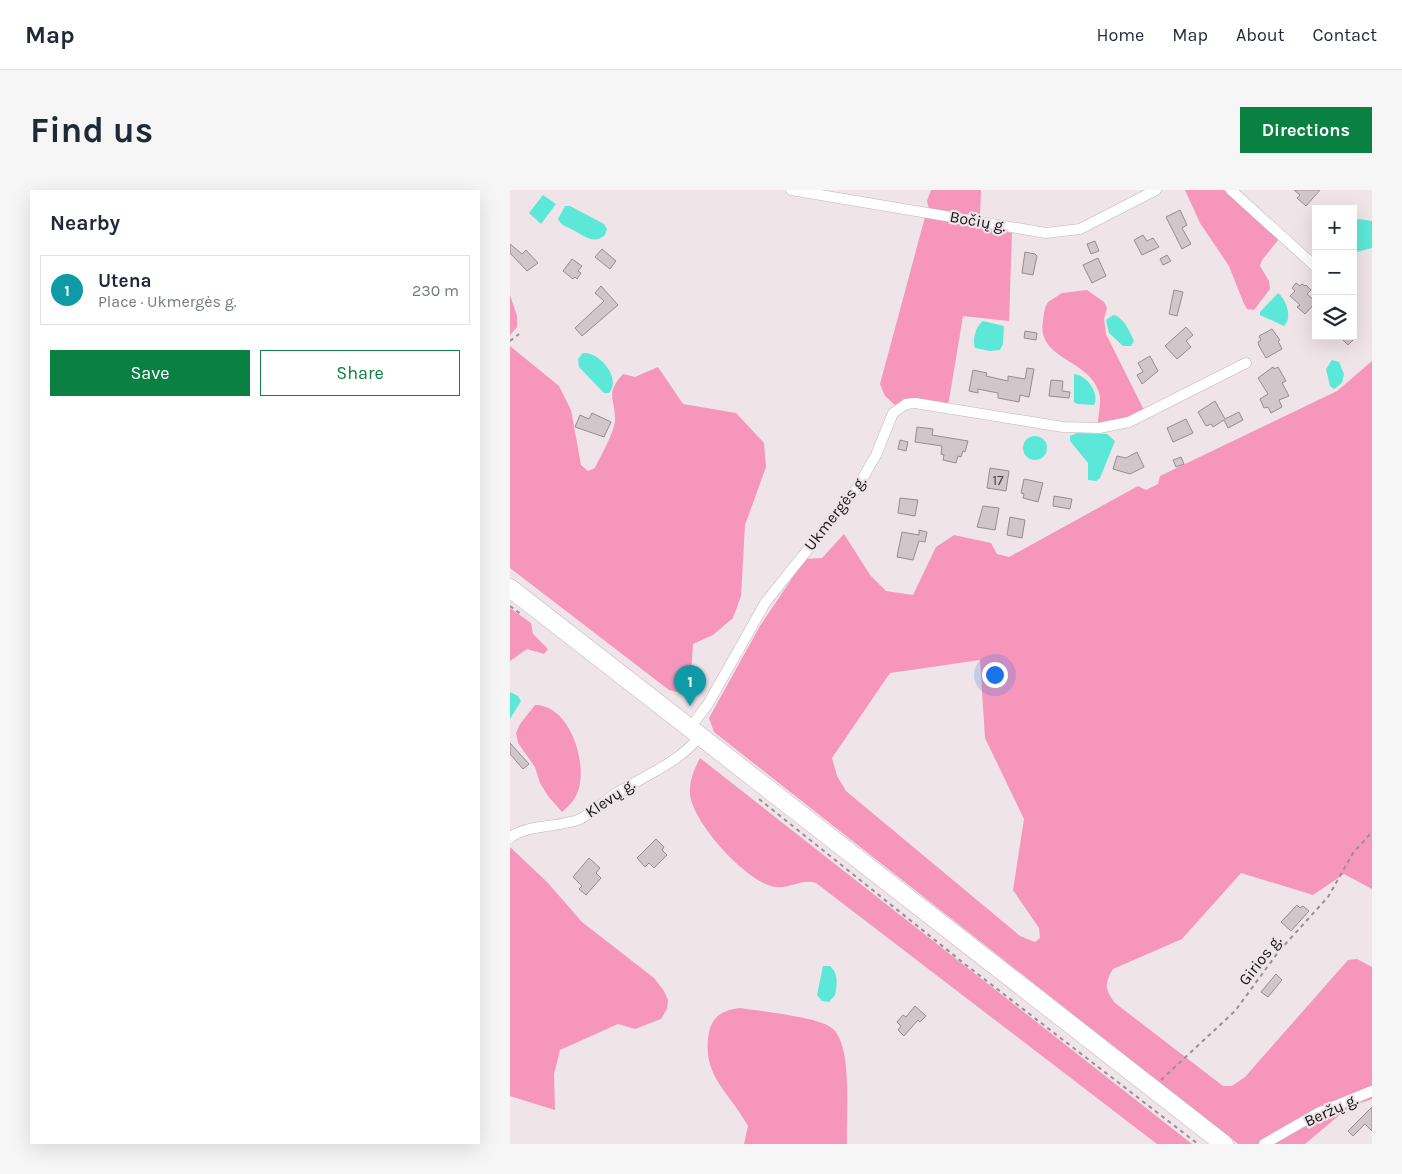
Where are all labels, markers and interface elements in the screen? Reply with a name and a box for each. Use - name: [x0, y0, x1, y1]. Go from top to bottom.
- text: Map: [25, 21, 75, 49]
- text: Home: [1096, 24, 1144, 46]
- text: Map: [1172, 24, 1208, 46]
- text: About: [1236, 24, 1285, 46]
- text: Contact: [1313, 24, 1377, 46]
- button: Directions: [1240, 107, 1372, 153]
- text: Find us: [30, 110, 153, 151]
- map controls: [1312, 205, 1357, 340]
- button: +: [1312, 205, 1357, 250]
- street label: Bočių g.: [948, 207, 1008, 235]
- text: Nearby: [50, 211, 120, 235]
- button: −: [1312, 250, 1357, 295]
- text: Utena: [98, 270, 152, 292]
- text: 1: [64, 281, 70, 300]
- text: 230 m: [412, 281, 459, 300]
- text: Place · Ukmergės g.: [98, 292, 237, 311]
- button: layers: [1312, 295, 1357, 340]
- button: Save: [50, 350, 250, 396]
- button: Share: [260, 350, 460, 396]
- street label: Ukmergės g.: [800, 472, 870, 554]
- house number: 17: [992, 472, 1004, 489]
- your location: [982, 662, 1008, 688]
- pin: 1: [674, 665, 706, 706]
- street label: Klevų g.: [582, 774, 639, 821]
- street label: Girios g.: [1235, 931, 1286, 989]
- street label: Beržų g.: [1301, 1089, 1361, 1131]

